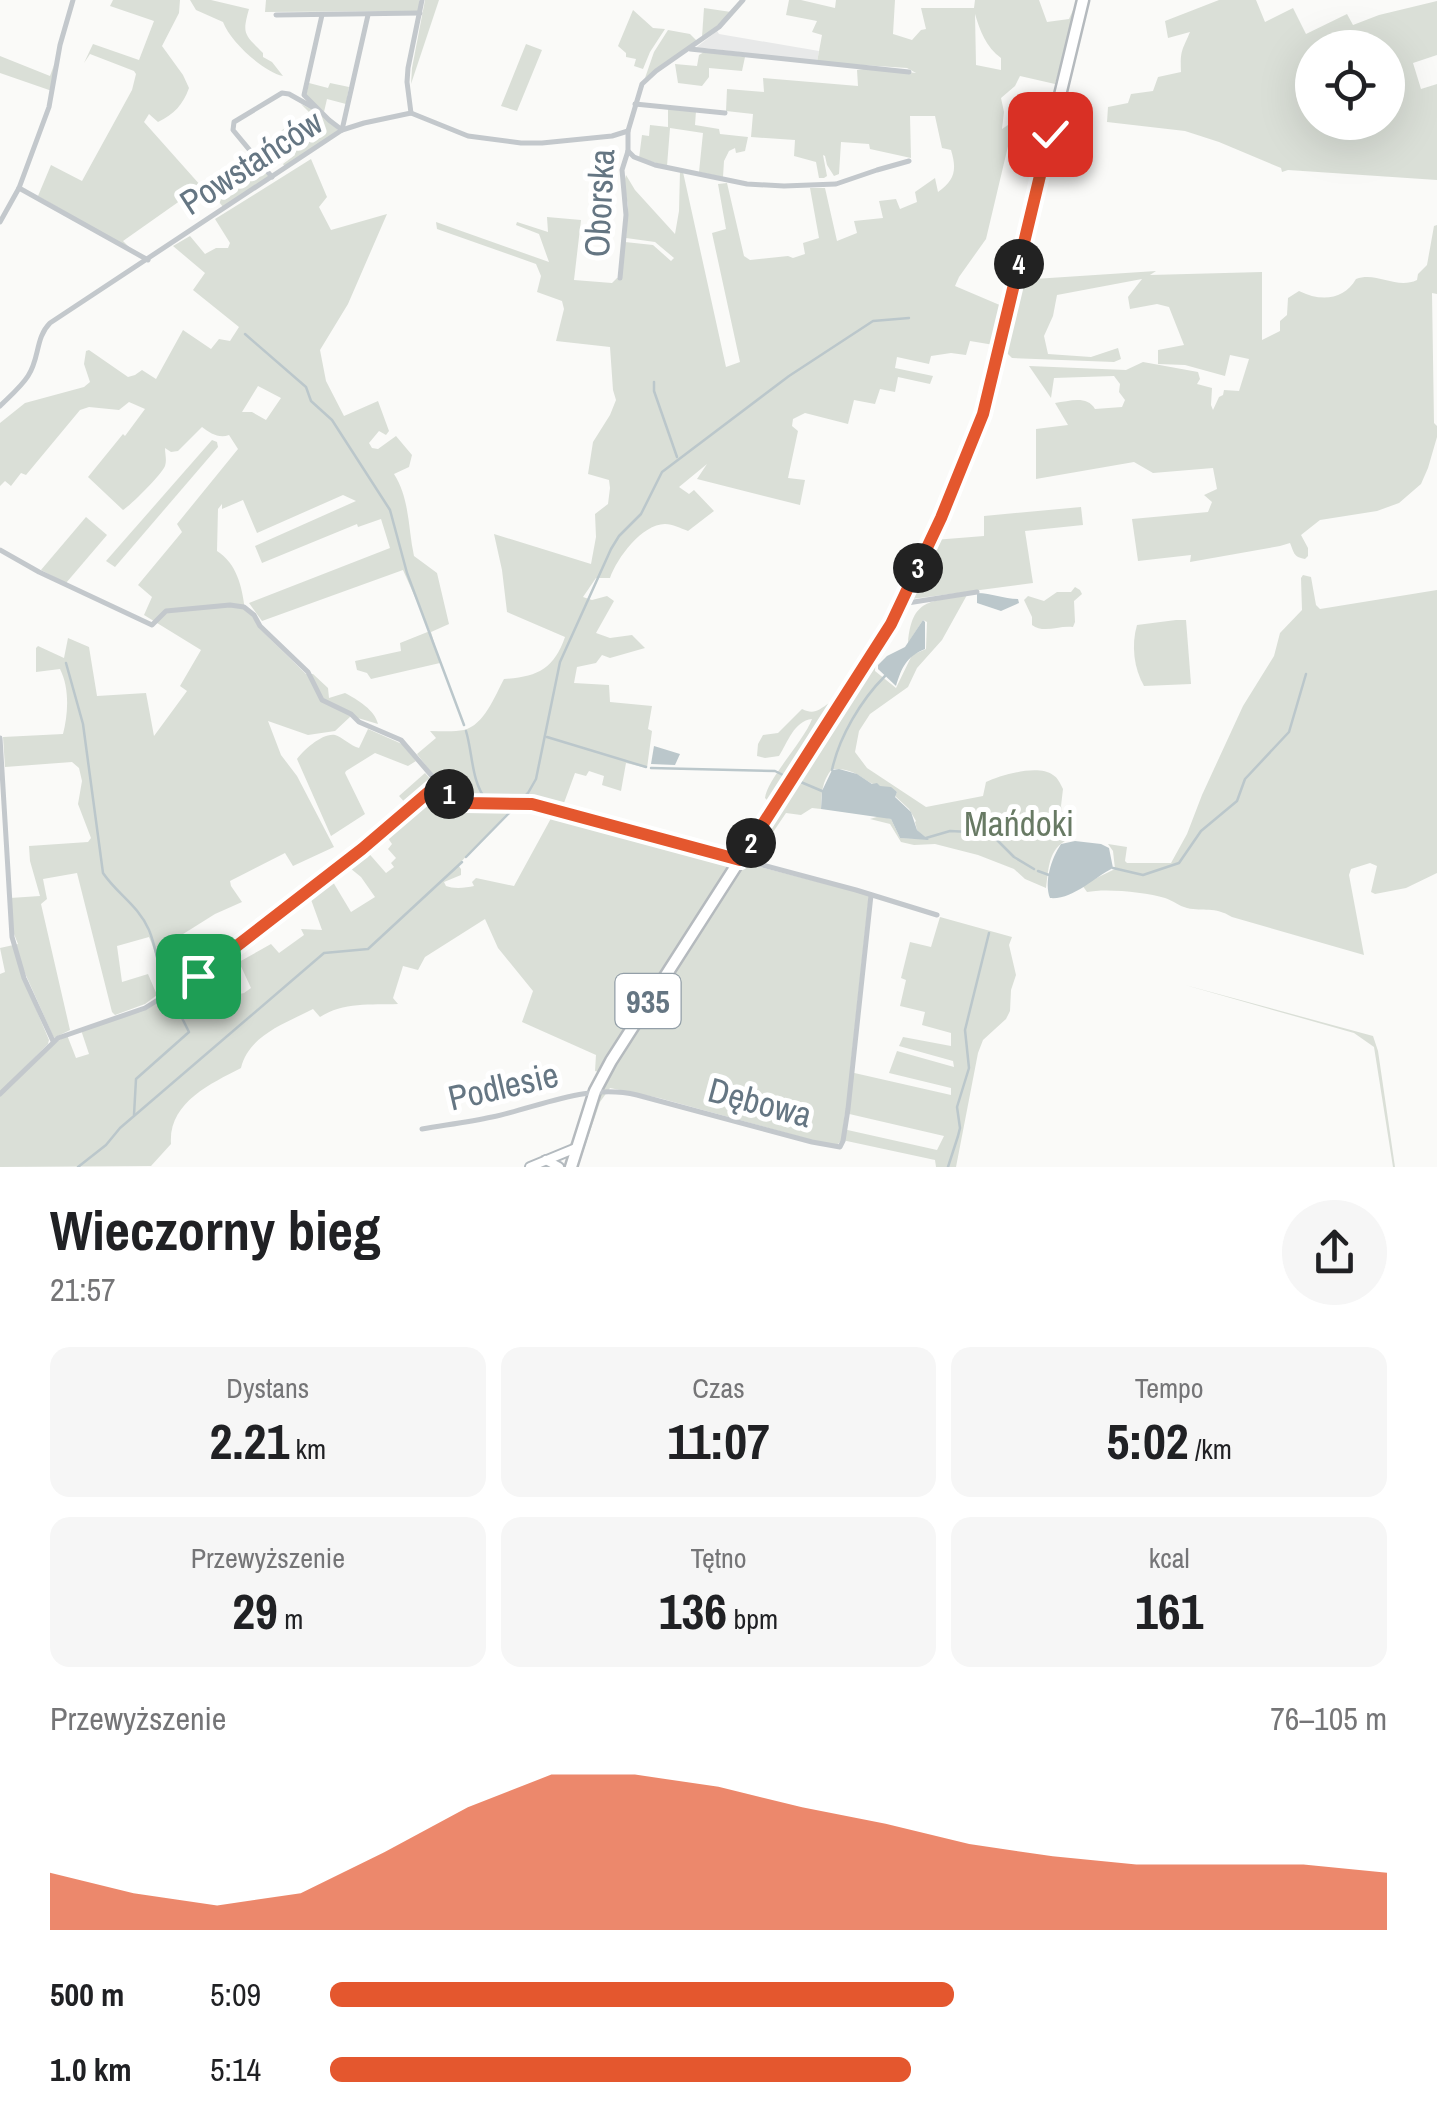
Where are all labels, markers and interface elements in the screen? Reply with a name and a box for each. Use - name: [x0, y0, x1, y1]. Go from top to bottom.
- map controls: [1295, 30, 1405, 140]
- button: locate: [1295, 30, 1405, 140]
- pin: [1008, 92, 1093, 177]
- street label: Powstańców: [171, 98, 332, 226]
- icon: check: [1023, 107, 1078, 162]
- street label: Oborska: [573, 148, 625, 258]
- pin: 4: [994, 239, 1044, 289]
- text: 4: [1013, 245, 1025, 283]
- pin: 3: [893, 543, 943, 593]
- text: 3: [912, 549, 924, 587]
- pin: 1: [424, 769, 474, 819]
- text: 1: [443, 775, 455, 813]
- park label: Mańdoki: [964, 800, 1074, 847]
- pin: 2: [726, 818, 776, 868]
- text: 2: [745, 824, 757, 862]
- pin: [156, 934, 241, 1019]
- icon: arrive: [171, 949, 226, 1004]
- road number: 935: [616, 974, 680, 1028]
- street label: Podlesie: [443, 1051, 563, 1121]
- street label: Dębowa: [703, 1066, 817, 1138]
- text: Wieczorny bieg: [50, 1193, 380, 1267]
- button: share: [1282, 1200, 1387, 1305]
- text: 21:57: [50, 1268, 116, 1311]
- text: Dystans: [226, 1369, 309, 1407]
- text: Czas: [692, 1369, 745, 1407]
- text: Tempo: [1135, 1369, 1204, 1407]
- text: 2.21: [209, 1407, 289, 1475]
- text: 11:07: [667, 1407, 770, 1475]
- text: 5:02: [1106, 1407, 1189, 1475]
- text: km: [289, 1430, 326, 1468]
- text: /km: [1189, 1430, 1232, 1468]
- text: Przewyższenie: [191, 1539, 345, 1577]
- text: Tętno: [690, 1539, 747, 1577]
- text: kcal: [1149, 1539, 1190, 1577]
- text: 29: [232, 1577, 278, 1645]
- text: 136: [659, 1577, 727, 1645]
- text: 161: [1135, 1577, 1203, 1645]
- text: m: [278, 1600, 303, 1638]
- text: bpm: [727, 1600, 778, 1638]
- text: Przewyższenie: [50, 1697, 226, 1740]
- text: 76–105 m: [1270, 1697, 1387, 1740]
- text: 500 m: [50, 1973, 124, 2016]
- text: 5:09: [210, 1973, 261, 2016]
- text: 1.0 km: [50, 2048, 132, 2091]
- text: 5:14: [210, 2048, 261, 2091]

